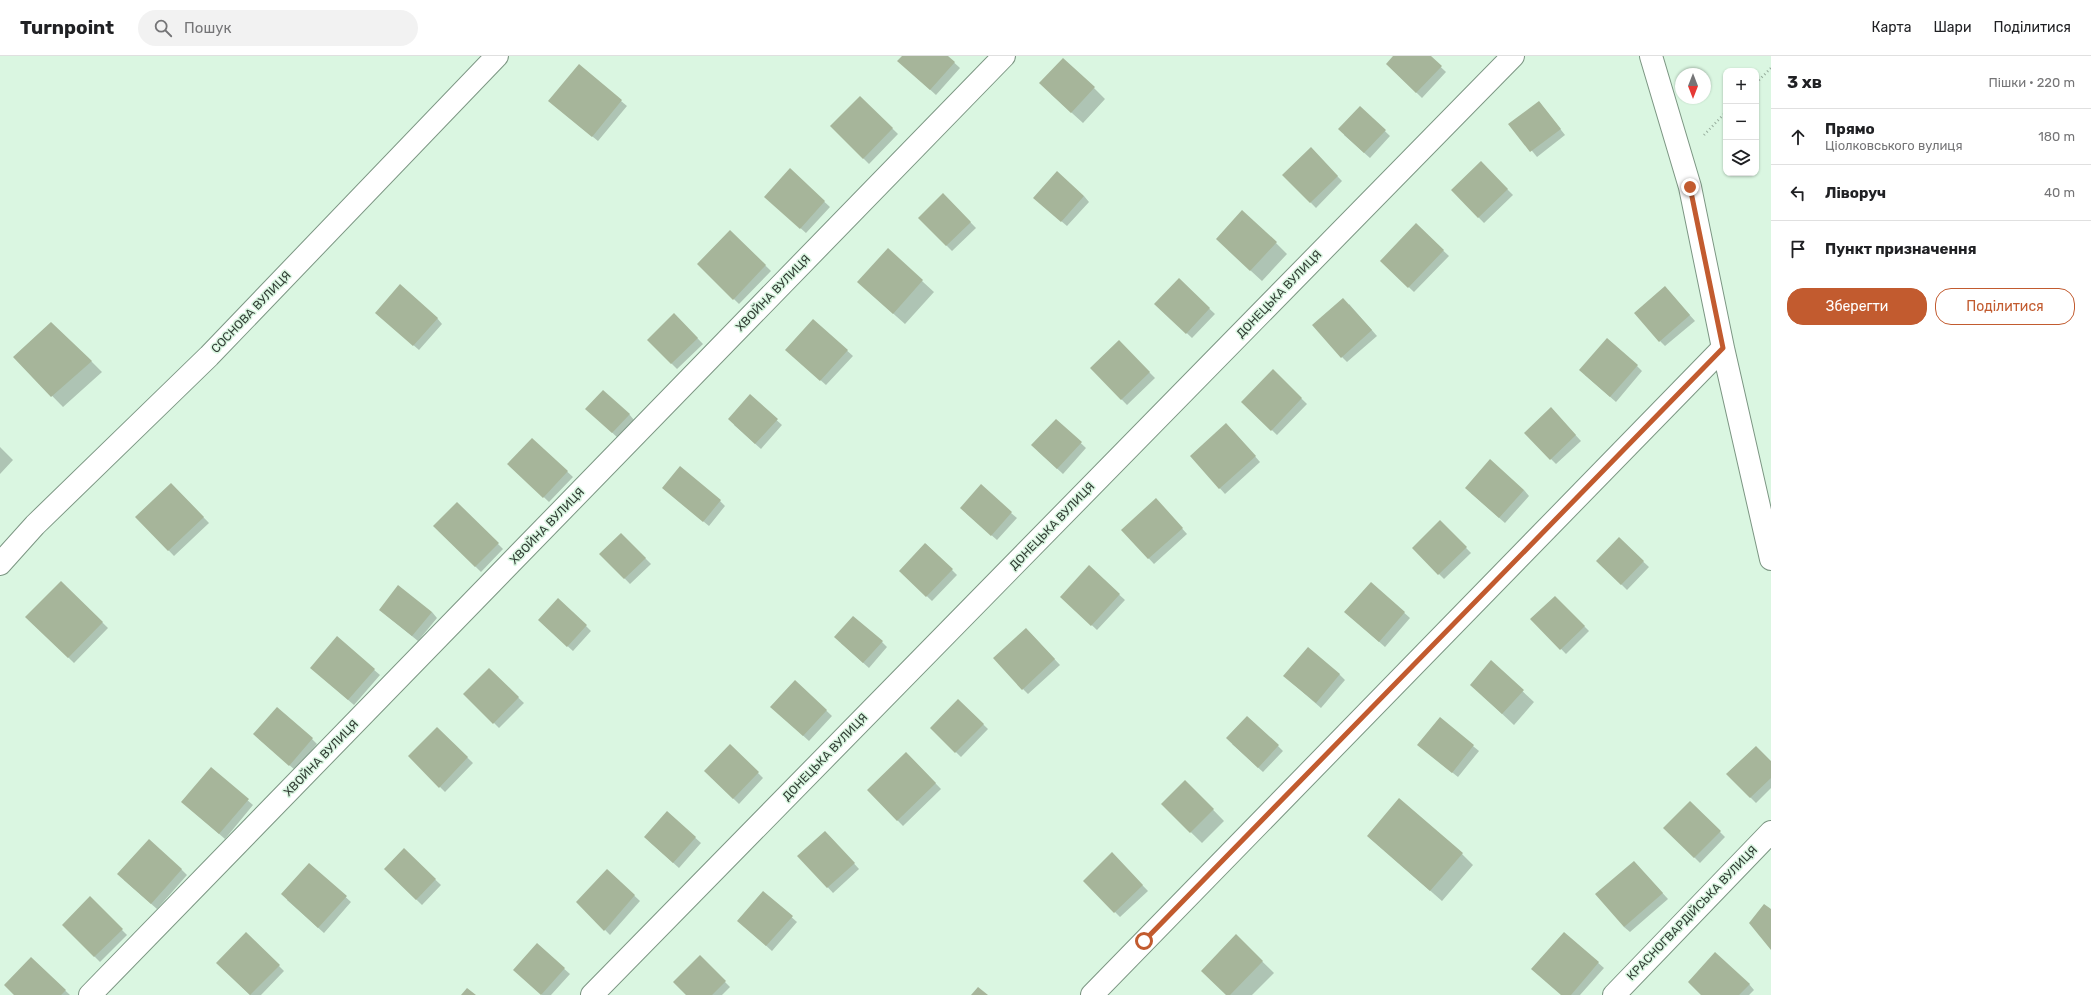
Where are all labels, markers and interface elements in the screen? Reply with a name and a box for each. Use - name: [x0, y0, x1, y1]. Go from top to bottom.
- search box: [138, 10, 418, 46]
- text: Turnpoint: [20, 16, 114, 39]
- icon: search: [152, 17, 174, 39]
- text: Пошук: [184, 19, 231, 37]
- text: Карта: [1872, 19, 1911, 36]
- text: Шари: [1933, 19, 1971, 36]
- text: Поділитися: [1993, 19, 2071, 36]
- north arrow: [1675, 68, 1711, 104]
- map controls: [1723, 68, 1759, 176]
- button: +: [1723, 68, 1759, 104]
- text: 3 хв: [1787, 72, 1822, 92]
- text: Пішки · 220 m: [1989, 75, 2075, 90]
- button: −: [1723, 104, 1759, 140]
- text: Прямо: [1825, 120, 1875, 138]
- icon: ahead: [1787, 126, 1809, 148]
- text: 180 m: [2038, 129, 2075, 144]
- text: Ціолковського вулиця: [1825, 138, 1962, 153]
- button: layers: [1723, 140, 1759, 176]
- route end: [1681, 178, 1699, 196]
- icon: left: [1787, 182, 1809, 204]
- text: Ліворуч: [1825, 184, 1886, 202]
- text: 40 m: [2044, 185, 2075, 200]
- icon: arrive: [1787, 238, 1809, 260]
- text: Пункт призначення: [1825, 240, 1977, 258]
- street label: ДОНЕЦЬКА ВУЛИЦЯ: [1234, 247, 1324, 341]
- street label: ХВОЙНА ВУЛИЦЯ: [733, 252, 813, 334]
- street label: СОСНОВА ВУЛИЦЯ: [208, 268, 294, 356]
- button: Зберегти: [1787, 288, 1927, 325]
- button: Поділитися: [1935, 288, 2075, 325]
- street label: ДОНЕЦЬКА ВУЛИЦЯ: [1007, 479, 1097, 573]
- street label: ХВОЙНА ВУЛИЦЯ: [507, 485, 587, 567]
- street label: ДОНЕЦЬКА ВУЛИЦЯ: [780, 710, 870, 804]
- street label: ХВОЙНА ВУЛИЦЯ: [281, 717, 361, 799]
- street label: КРАСНОГВАРДІЙСЬКА ВУЛИЦЯ: [1624, 843, 1760, 983]
- route start: [1135, 932, 1153, 950]

